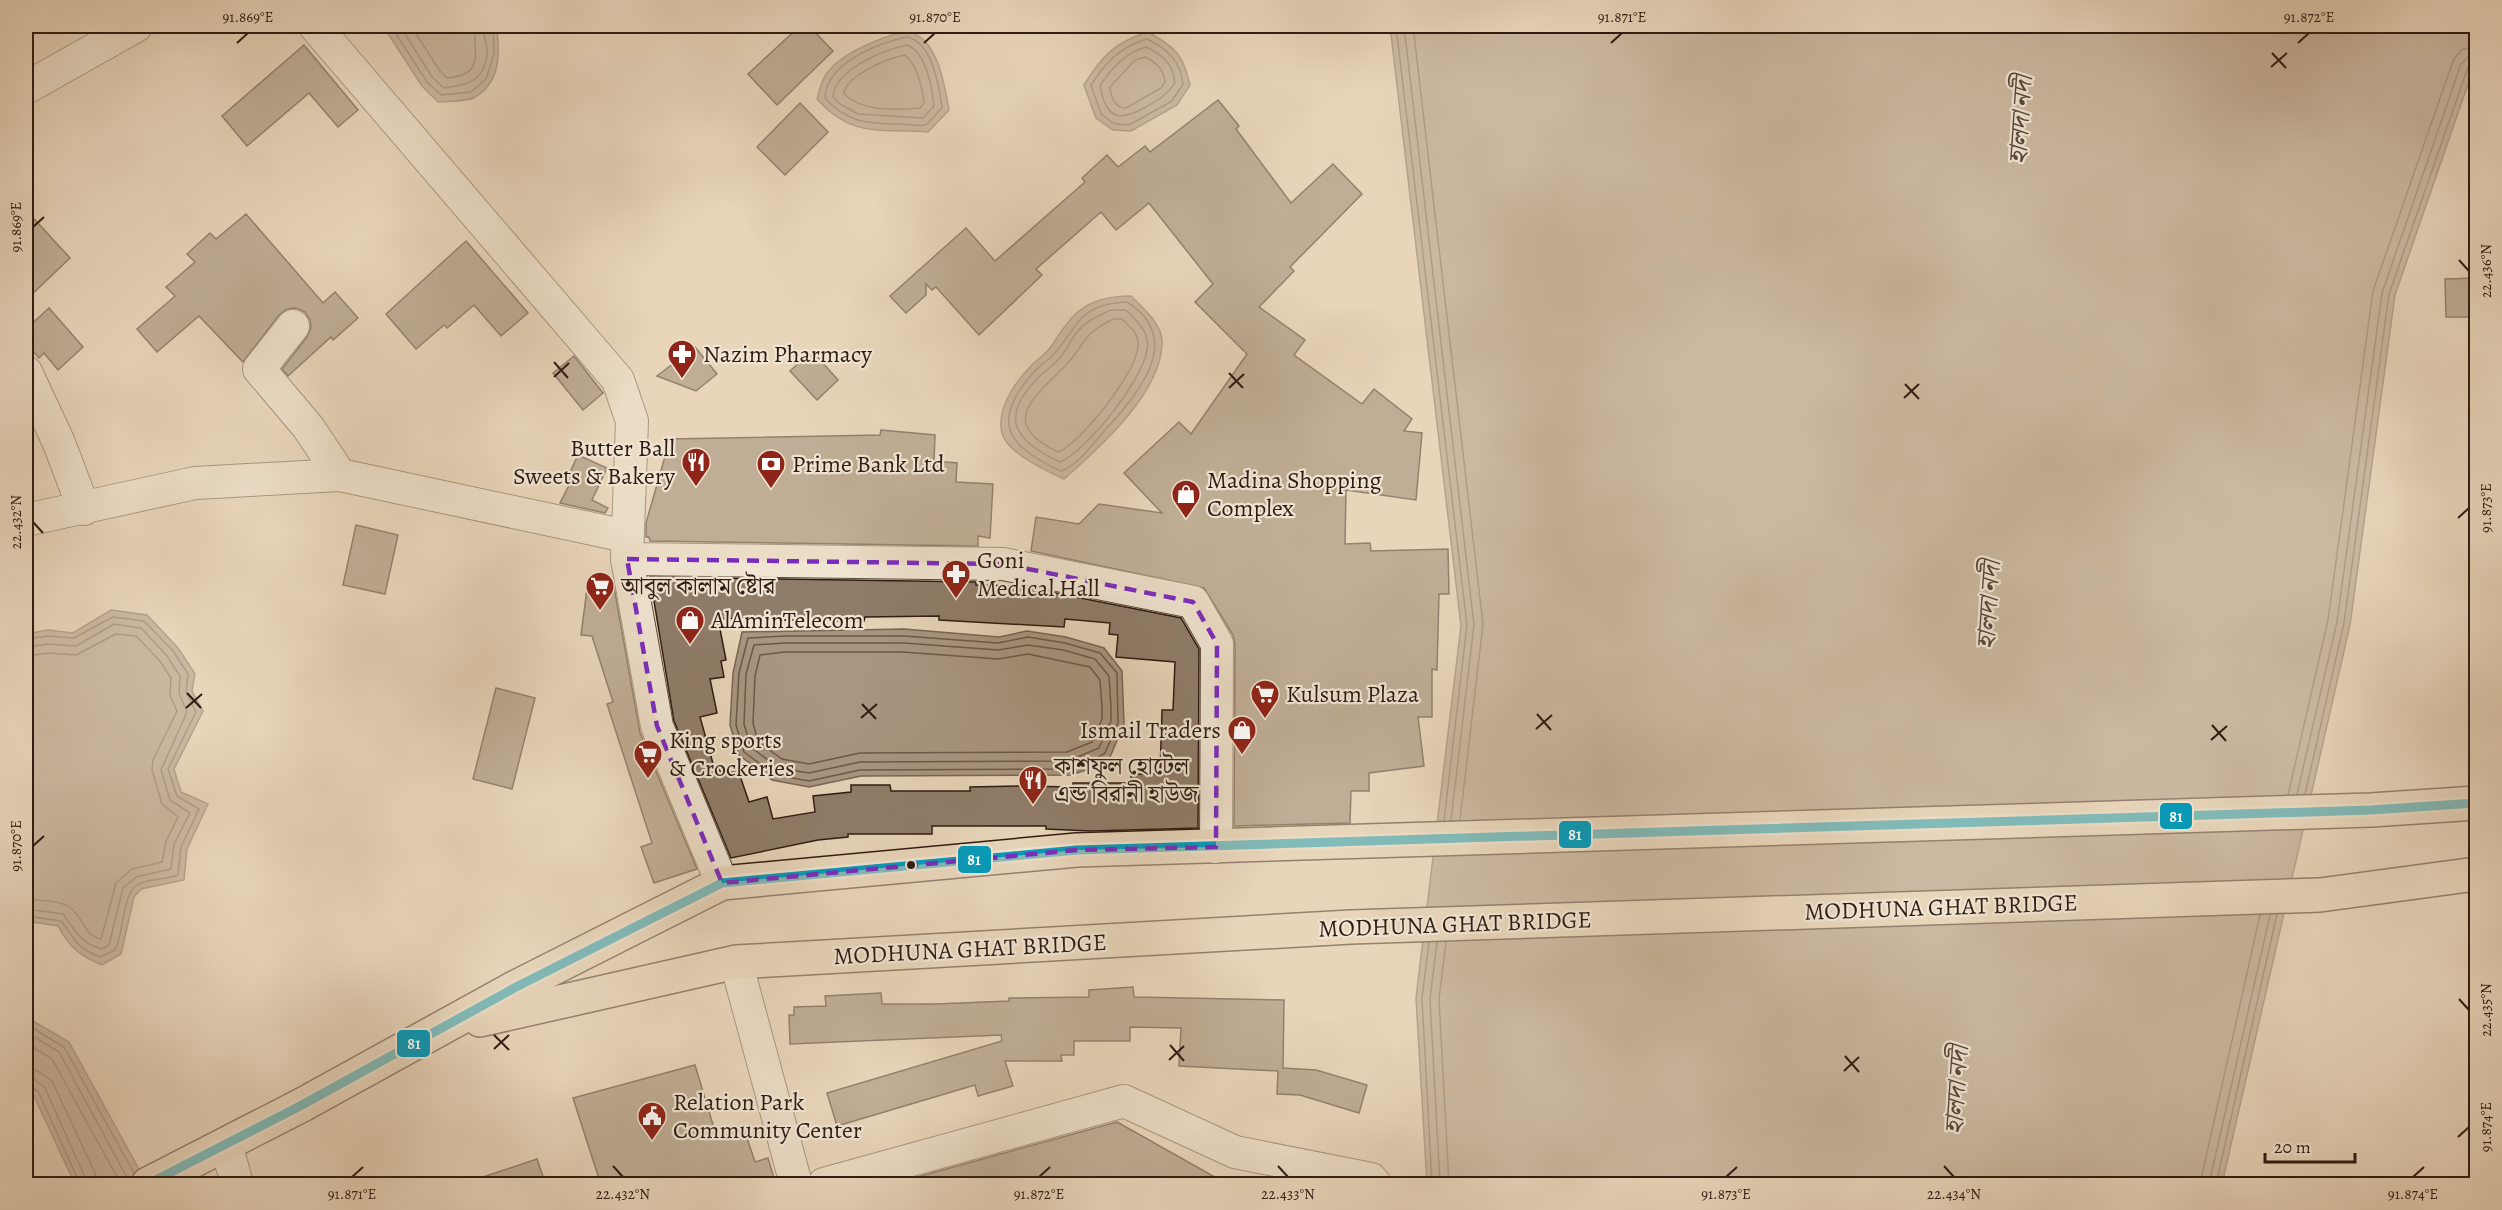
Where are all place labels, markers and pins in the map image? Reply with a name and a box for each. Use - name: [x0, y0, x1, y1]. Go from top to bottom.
- pharmacy icon: Nazim Pharmacy: [666, 338, 698, 380]
- place label: Nazim Pharmacy: [703, 338, 872, 370]
- place label: Butter Ball Sweets & Bakery: [513, 432, 675, 492]
- restaurant icon: Butter Ball Sweets & Bakery: [680, 446, 712, 488]
- bank icon: Prime Bank Ltd: [755, 448, 787, 490]
- place label: Prime Bank Ltd: [792, 448, 945, 480]
- place label: Madina Shopping Complex: [1207, 464, 1382, 524]
- shop icon: Madina Shopping Complex: [1170, 478, 1202, 520]
- place label: Goni Medical Hall: [977, 544, 1100, 604]
- pharmacy icon: Goni Medical Hall: [940, 558, 972, 600]
- supermarket icon: আবুল কালাম ষ্টোর: [584, 570, 616, 612]
- place label: আবুল কালাম ষ্টোর: [620, 570, 776, 602]
- shop icon: AlAminTelecom: [674, 604, 706, 646]
- place label: AlAminTelecom: [710, 604, 864, 636]
- supermarket icon: Kulsum Plaza: [1249, 678, 1281, 720]
- place label: Kulsum Plaza: [1286, 678, 1420, 710]
- place label: Ismail Traders: [1080, 714, 1221, 746]
- shop icon: Ismail Traders: [1226, 714, 1258, 756]
- place label: King sports & Crockeries: [669, 724, 795, 784]
- supermarket icon: King sports & Crockeries: [632, 738, 664, 780]
- place label: কাশফুল হোটেল এন্ড বিরানী হাউজ: [1053, 750, 1199, 810]
- restaurant icon: কাশফুল হোটেল এন্ড বিরানী হাউজ: [1017, 764, 1049, 806]
- unlabelled marker: [905, 859, 917, 871]
- place label: Relation Park Community Center: [673, 1086, 862, 1146]
- public building icon: Relation Park Community Center: [636, 1100, 668, 1142]

